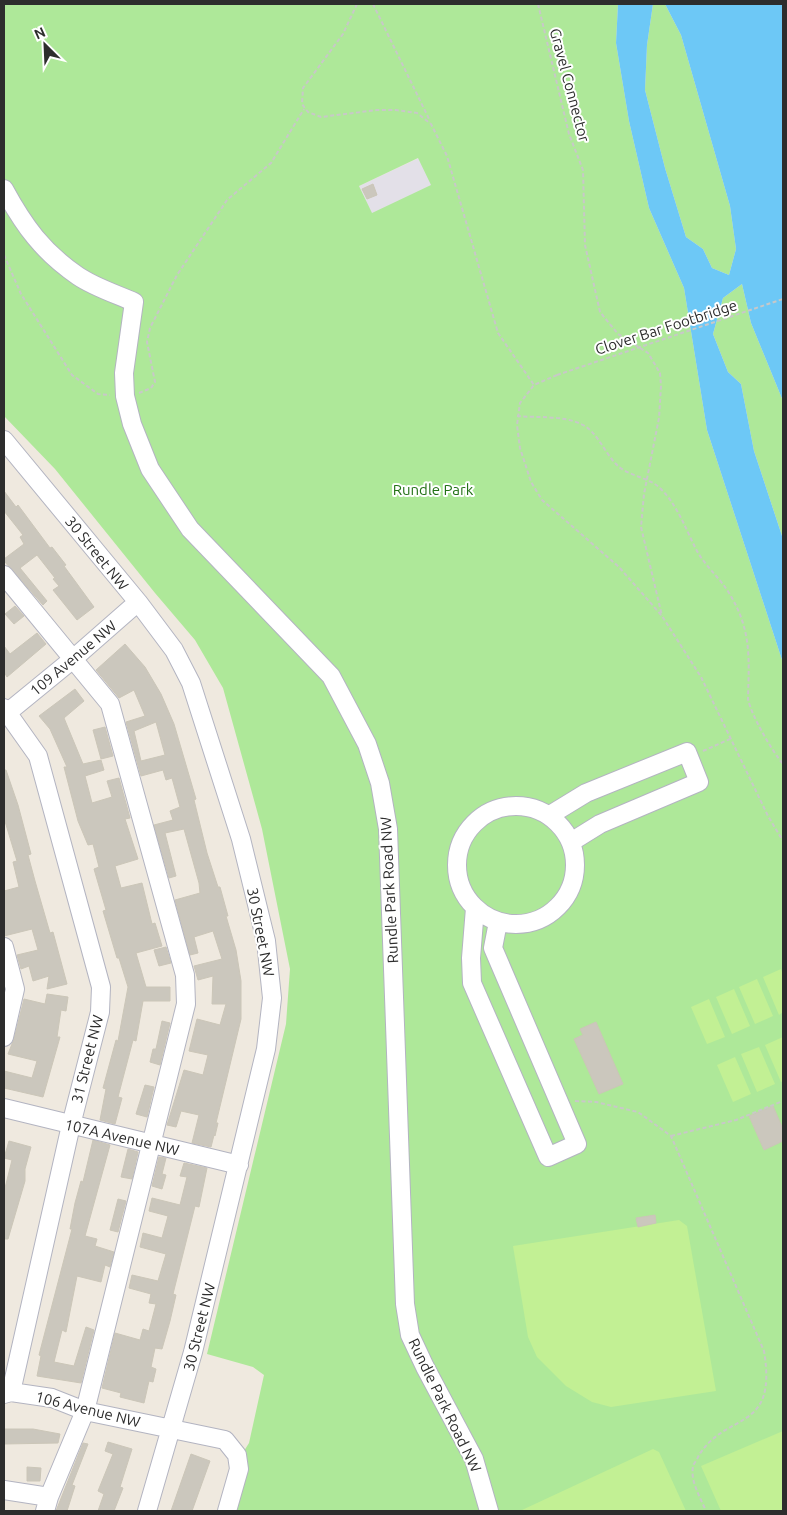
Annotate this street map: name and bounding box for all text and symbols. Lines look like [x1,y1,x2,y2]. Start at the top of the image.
north arrow [20,20,70,70]
text: N [32,24,48,43]
street label: Gravel Connector [547,26,593,144]
street label: Clover Bar Footbridge [593,296,739,358]
park label: Rundle Park [393,481,474,498]
street label: 30 Street NW [62,513,132,594]
street label: 109 Avenue NW [26,617,120,699]
street label: Rundle Park Road NW [377,816,401,964]
street label: 30 Street NW [244,886,278,978]
street label: 31 Street NW [68,1013,106,1105]
street label: 107A Avenue NW [63,1116,181,1158]
street label: 30 Street NW [180,1281,218,1373]
street label: Rundle Park Road NW [405,1335,485,1475]
street label: 106 Avenue NW [34,1388,142,1430]

